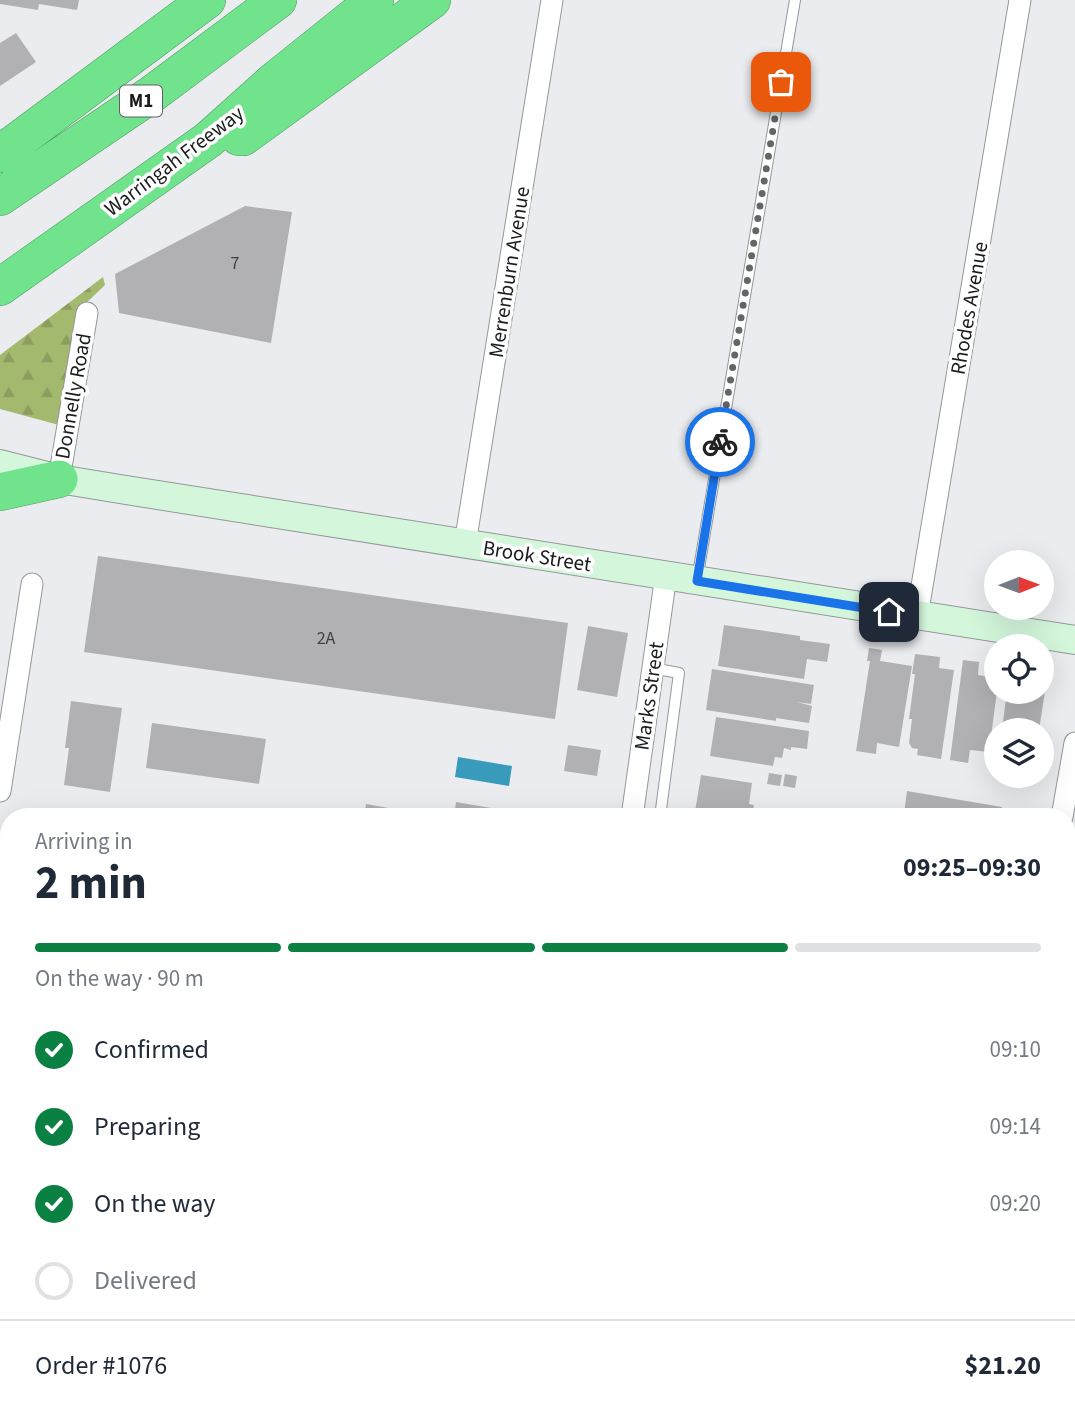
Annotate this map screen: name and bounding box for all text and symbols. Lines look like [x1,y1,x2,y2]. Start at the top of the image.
pin [751,52,811,112]
icon: bag [762,63,800,101]
road number: M1 [120,86,162,116]
street label: Warringah Freeway [98,98,250,223]
street label: Merrenburn Avenue [481,184,537,360]
street label: Rhodes Avenue [943,239,995,377]
house number: 7 [231,251,240,276]
street label: Donnelly Road [47,331,99,461]
courier [685,407,755,477]
icon: bike [701,423,739,461]
street label: Brook Street [481,533,593,579]
north arrow [984,550,1054,620]
map controls [984,550,1054,788]
pin [859,582,919,642]
icon: home [870,593,908,631]
house number: 2A [317,626,336,651]
button: locate [984,634,1054,704]
street label: Marks Street [627,640,671,752]
button: layers [984,718,1054,788]
text: Arriving in [35,825,133,858]
text: 09:25–09:30 [903,849,1041,886]
text: 2 min [35,851,147,916]
text: On the way · 90 m [35,962,204,995]
icon: check [35,1031,73,1069]
text: Confirmed [94,1031,209,1068]
text: 09:10 [990,1033,1041,1066]
icon: check [35,1108,73,1146]
text: Preparing [94,1108,200,1145]
text: 09:14 [990,1110,1041,1143]
icon: check [35,1185,73,1223]
text: On the way [94,1185,215,1222]
text: 09:20 [990,1187,1041,1220]
text: Delivered [94,1262,197,1299]
text: Order #1076 [35,1347,167,1384]
text: $21.20 [965,1347,1041,1384]

